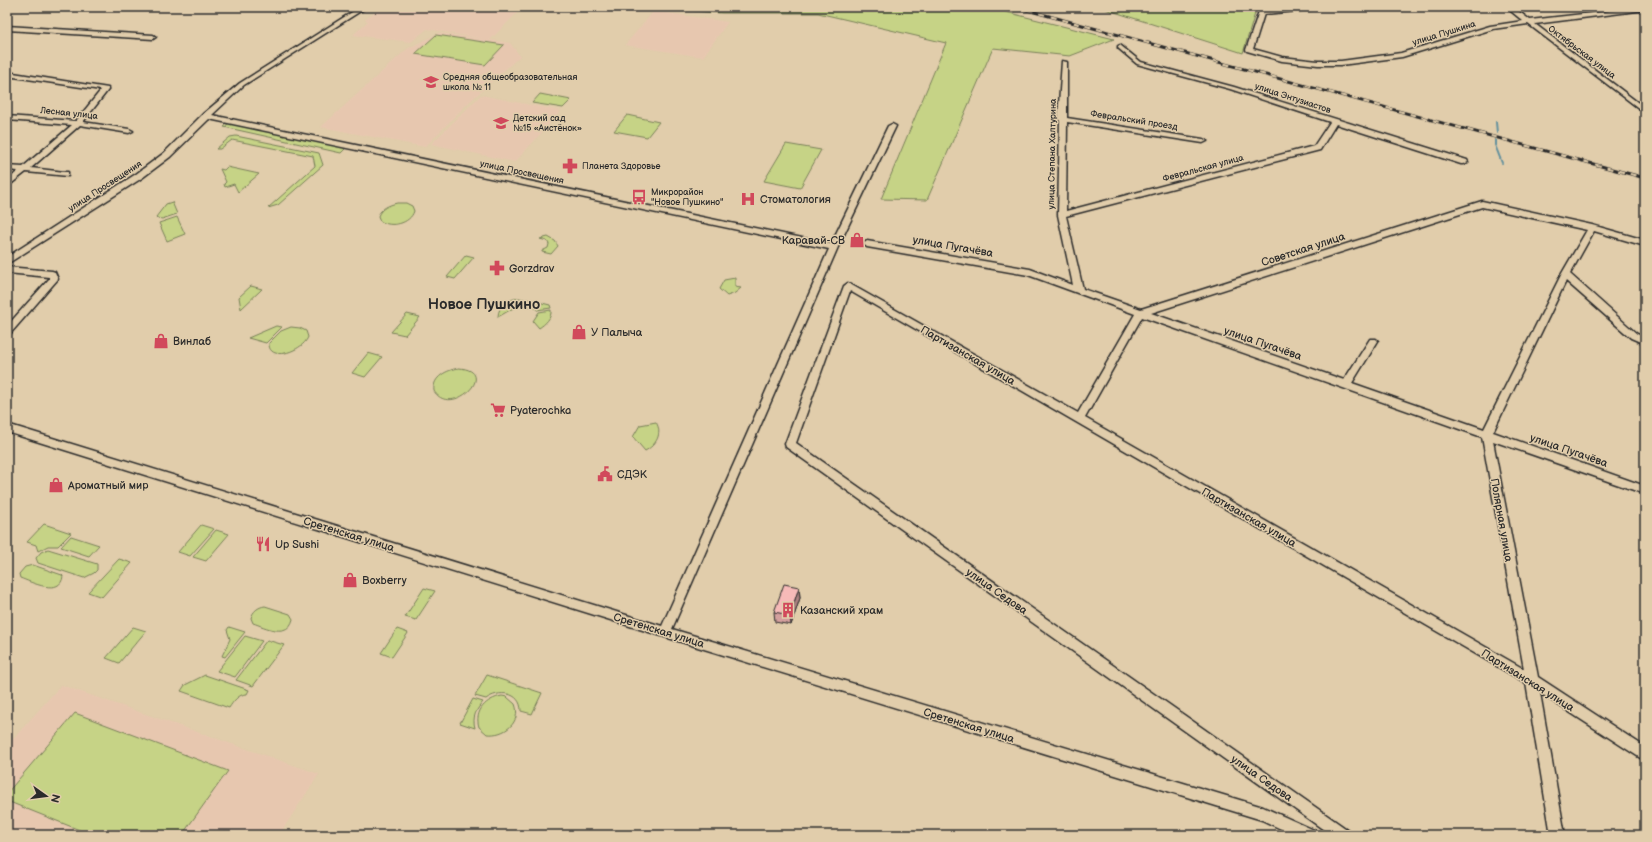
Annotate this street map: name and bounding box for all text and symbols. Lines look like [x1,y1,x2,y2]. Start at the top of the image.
street label: улица Пушкина [1411,18,1478,48]
street label: Октябрьская улица [1546,23,1618,82]
place label: Средняя общеобразовательная школа № 11 [443,72,577,93]
school or university icon: Средняя общеобразовательная школа № 11 [422,73,440,91]
street label: улица Энтузиастов [1253,81,1333,116]
street label: улица Степана Халтурина [1046,98,1059,209]
street label: Лесная улица [39,105,99,122]
street label: Февральский проезд [1089,108,1179,133]
place label: Детский сад №15 «Аистёнок» [513,113,582,134]
school or university icon: Детский сад №15 «Аистёнок» [492,114,510,132]
street label: Февральская улица [1161,152,1245,185]
pharmacy icon: Планета Здоровье [561,157,579,175]
street label: улица Просвещения [479,158,565,187]
street label: улица Просвещения [66,159,144,214]
place label: Планета Здоровье [582,161,660,172]
place label: Микрорайон "Новое Пушкино" [651,187,723,208]
bus stop icon: Микрорайон "Новое Пушкино" [630,188,648,206]
hospital icon: Стоматология [739,190,757,208]
place label: Стоматология [760,193,831,206]
street label: Советская улица [1260,230,1347,269]
shop icon: Каравай-СВ [848,231,866,249]
street label: улица Пугачёва [912,233,995,260]
place label: Каравай-СВ [782,234,845,247]
pharmacy icon: Gorzdrav [488,259,506,277]
place label: Gorzdrav [509,262,555,275]
district label: Новое Пушкино [428,295,540,314]
shop icon: У Палыча [570,323,588,341]
street label: Партизанская улица [918,323,1018,388]
street label: улица Пугачёва [1222,324,1304,363]
place label: У Палыча [591,326,643,339]
shop icon: Винлаб [152,332,170,350]
place label: Винлаб [173,335,211,348]
supermarket icon: Pyaterochka [489,401,507,419]
place label: Pyaterochka [510,404,571,417]
street label: улица Пугачёва [1528,431,1610,470]
public building icon: СДЭК [596,465,614,483]
place label: СДЭК [617,468,648,481]
shop icon: Ароматный мир [47,476,65,494]
street label: Полярная улица [1488,477,1515,563]
place label: Ароматный мир [67,479,149,492]
street label: Партизанская улица [1199,485,1299,550]
street label: Сретенская улица [302,514,396,555]
restaurant icon: Up Sushi [254,535,272,553]
place label: Up Sushi [275,538,319,551]
street label: улица Седова [964,566,1030,618]
shop icon: Boxberry [341,571,359,589]
place label: Boxberry [362,574,407,587]
building icon: Казанский храм [779,601,797,619]
place label: Казанский храм [800,604,883,617]
street label: Сретенская улица [612,610,706,651]
street label: Партизанская улица [1479,647,1577,715]
street label: Сретенская улица [922,705,1016,746]
street label: улица Седова [1229,753,1295,805]
north arrow [26,776,66,816]
text: N [48,793,63,804]

